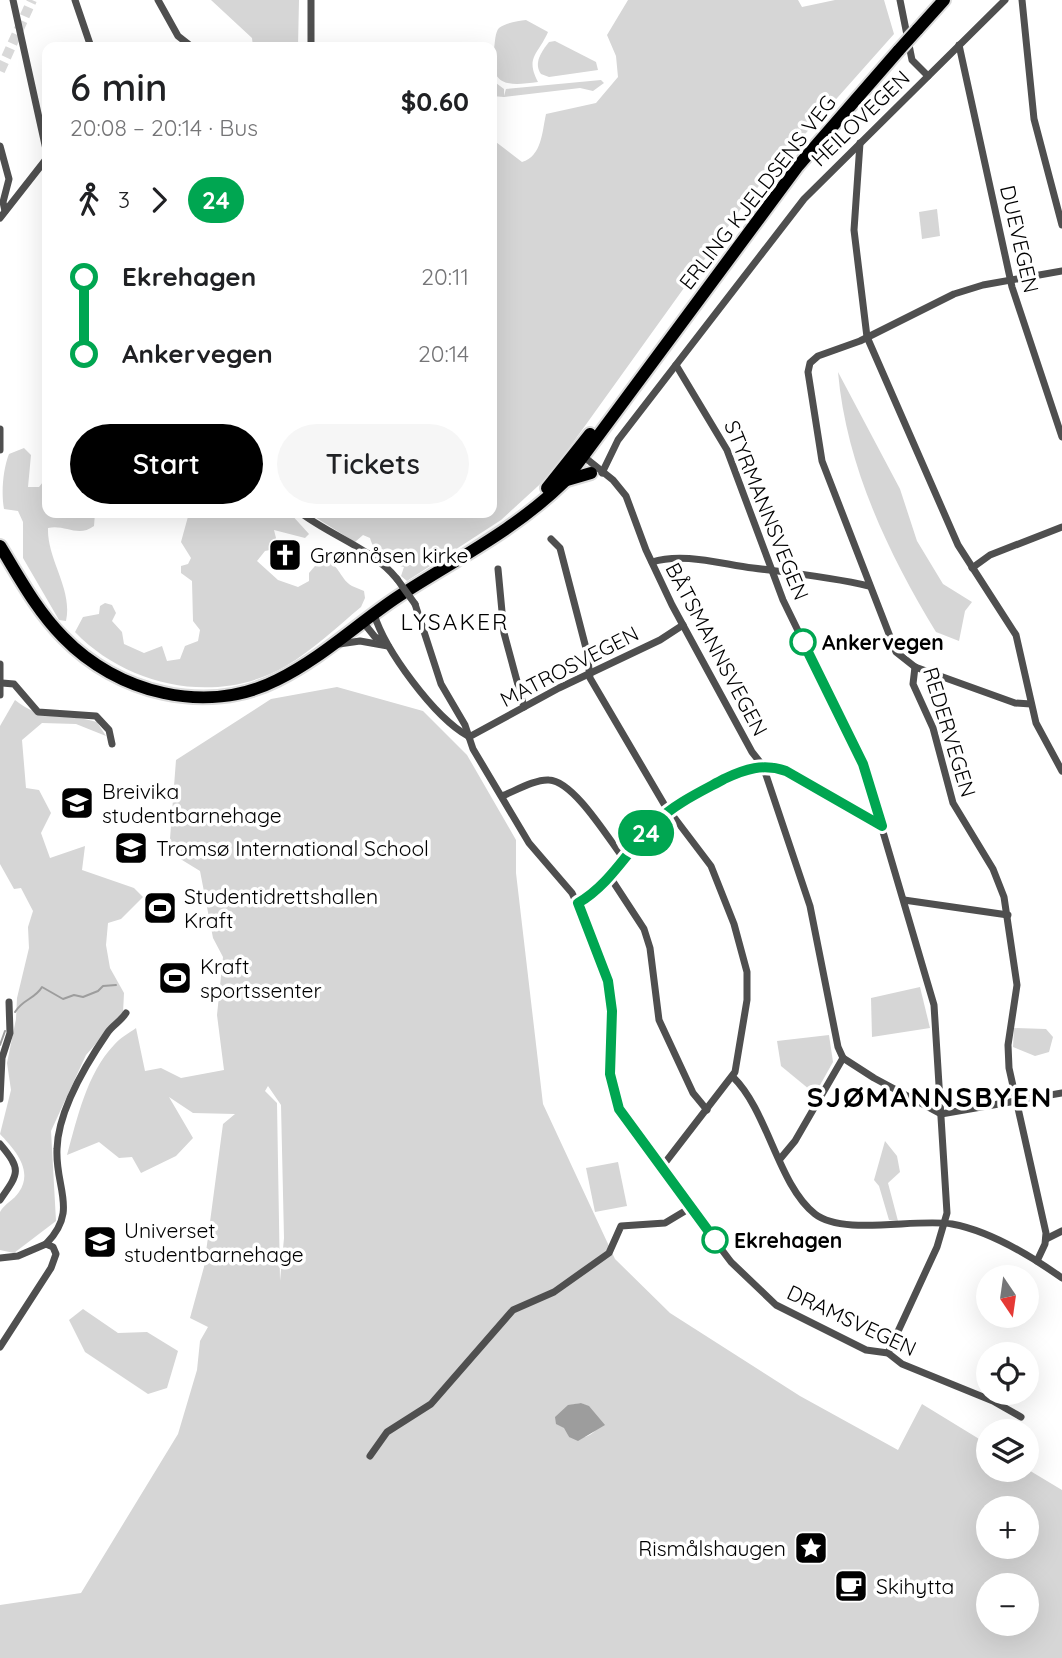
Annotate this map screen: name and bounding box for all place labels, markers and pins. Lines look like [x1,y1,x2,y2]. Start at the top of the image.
church icon: Grønnåsen kirke [266,536,304,574]
place label: Grønnåsen kirke [310,542,468,568]
marker: Ankervegen [790,629,816,655]
place label: Ankervegen [822,629,944,655]
place label: Breivika studentbarnehage [102,778,282,828]
school or university icon: Breivika studentbarnehage [58,784,96,822]
school or university icon: Tromsø International School [112,829,150,867]
place label: Tromsø International School [156,835,429,861]
place label: Studentidrettshallen Kraft [184,883,378,933]
sports icon: Studentidrettshallen Kraft [141,889,179,927]
place label: Kraft sportssenter [200,953,322,1003]
sports icon: Kraft sportssenter [156,959,194,997]
place label: Universet studentbarnehage [124,1217,304,1267]
school or university icon: Universet studentbarnehage [81,1223,119,1261]
marker: Ekrehagen [702,1227,728,1253]
place label: Ekrehagen [734,1227,842,1253]
place icon: Rismålshaugen [792,1529,830,1567]
place label: Rismålshaugen [638,1535,786,1561]
cafe icon: Skihytta [832,1567,870,1605]
place label: Skihytta [876,1573,954,1599]

